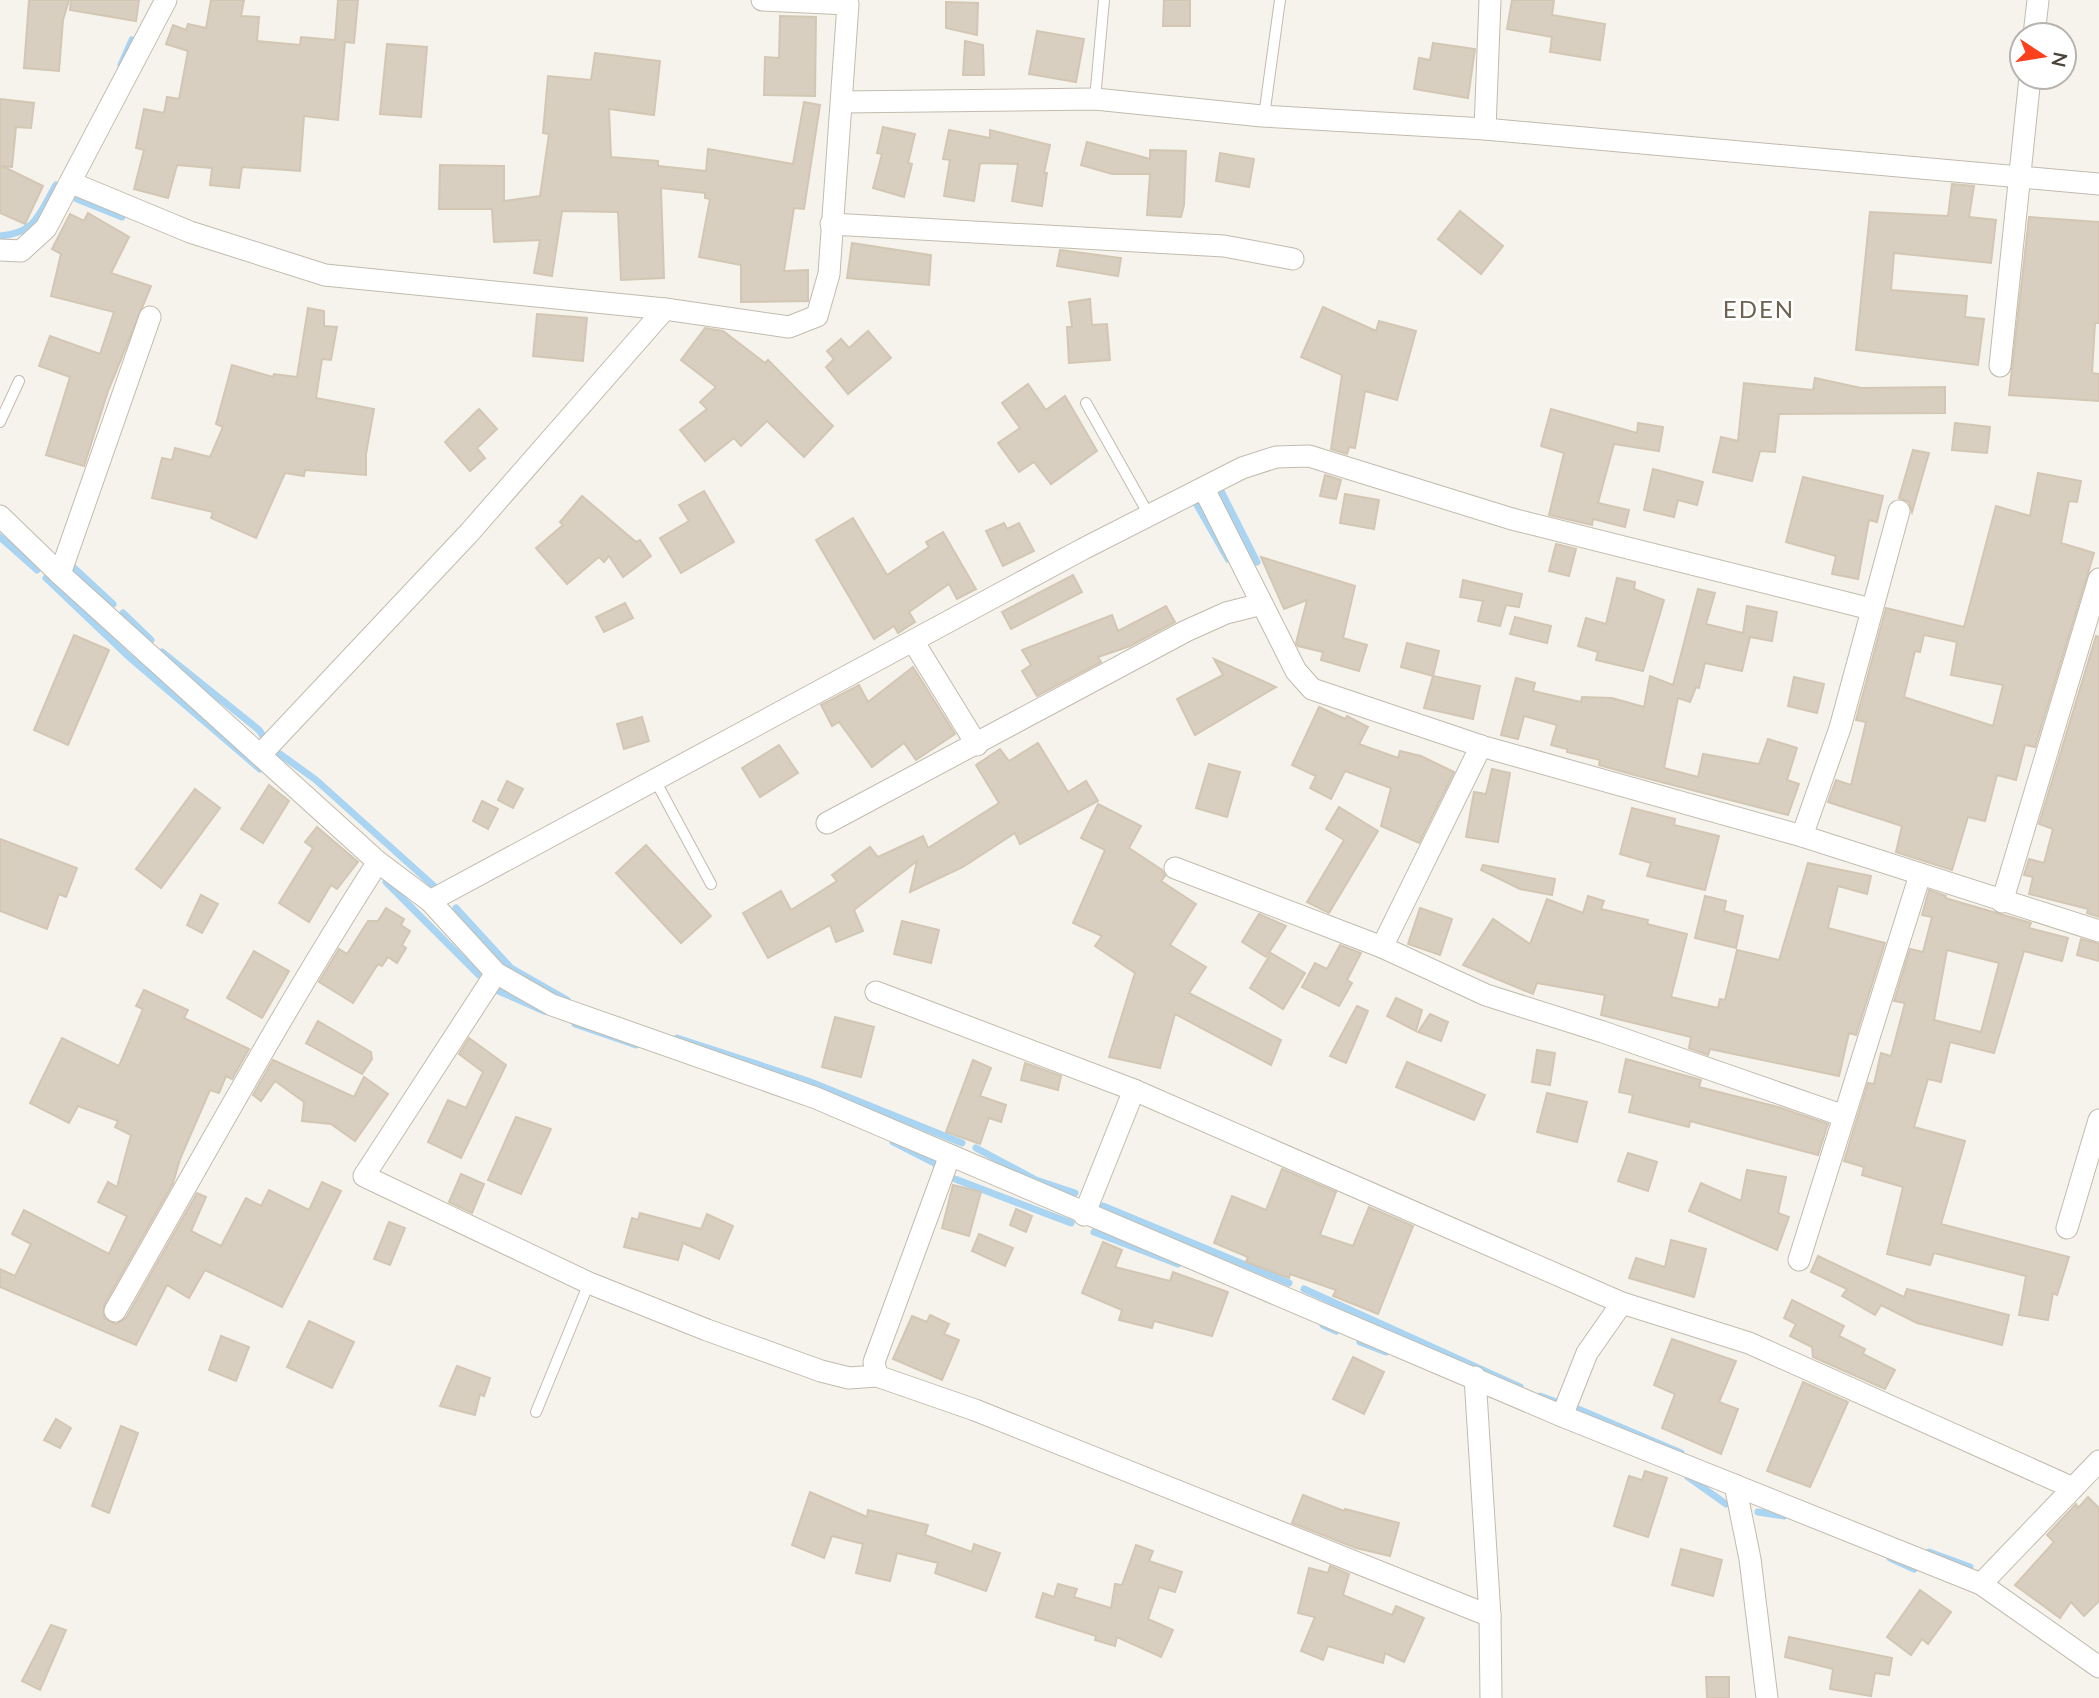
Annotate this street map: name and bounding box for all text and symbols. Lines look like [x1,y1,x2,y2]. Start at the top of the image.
north arrow [2008,21,2078,91]
text: N [2047,50,2073,69]
district label: EDEN [1723,294,1795,323]

